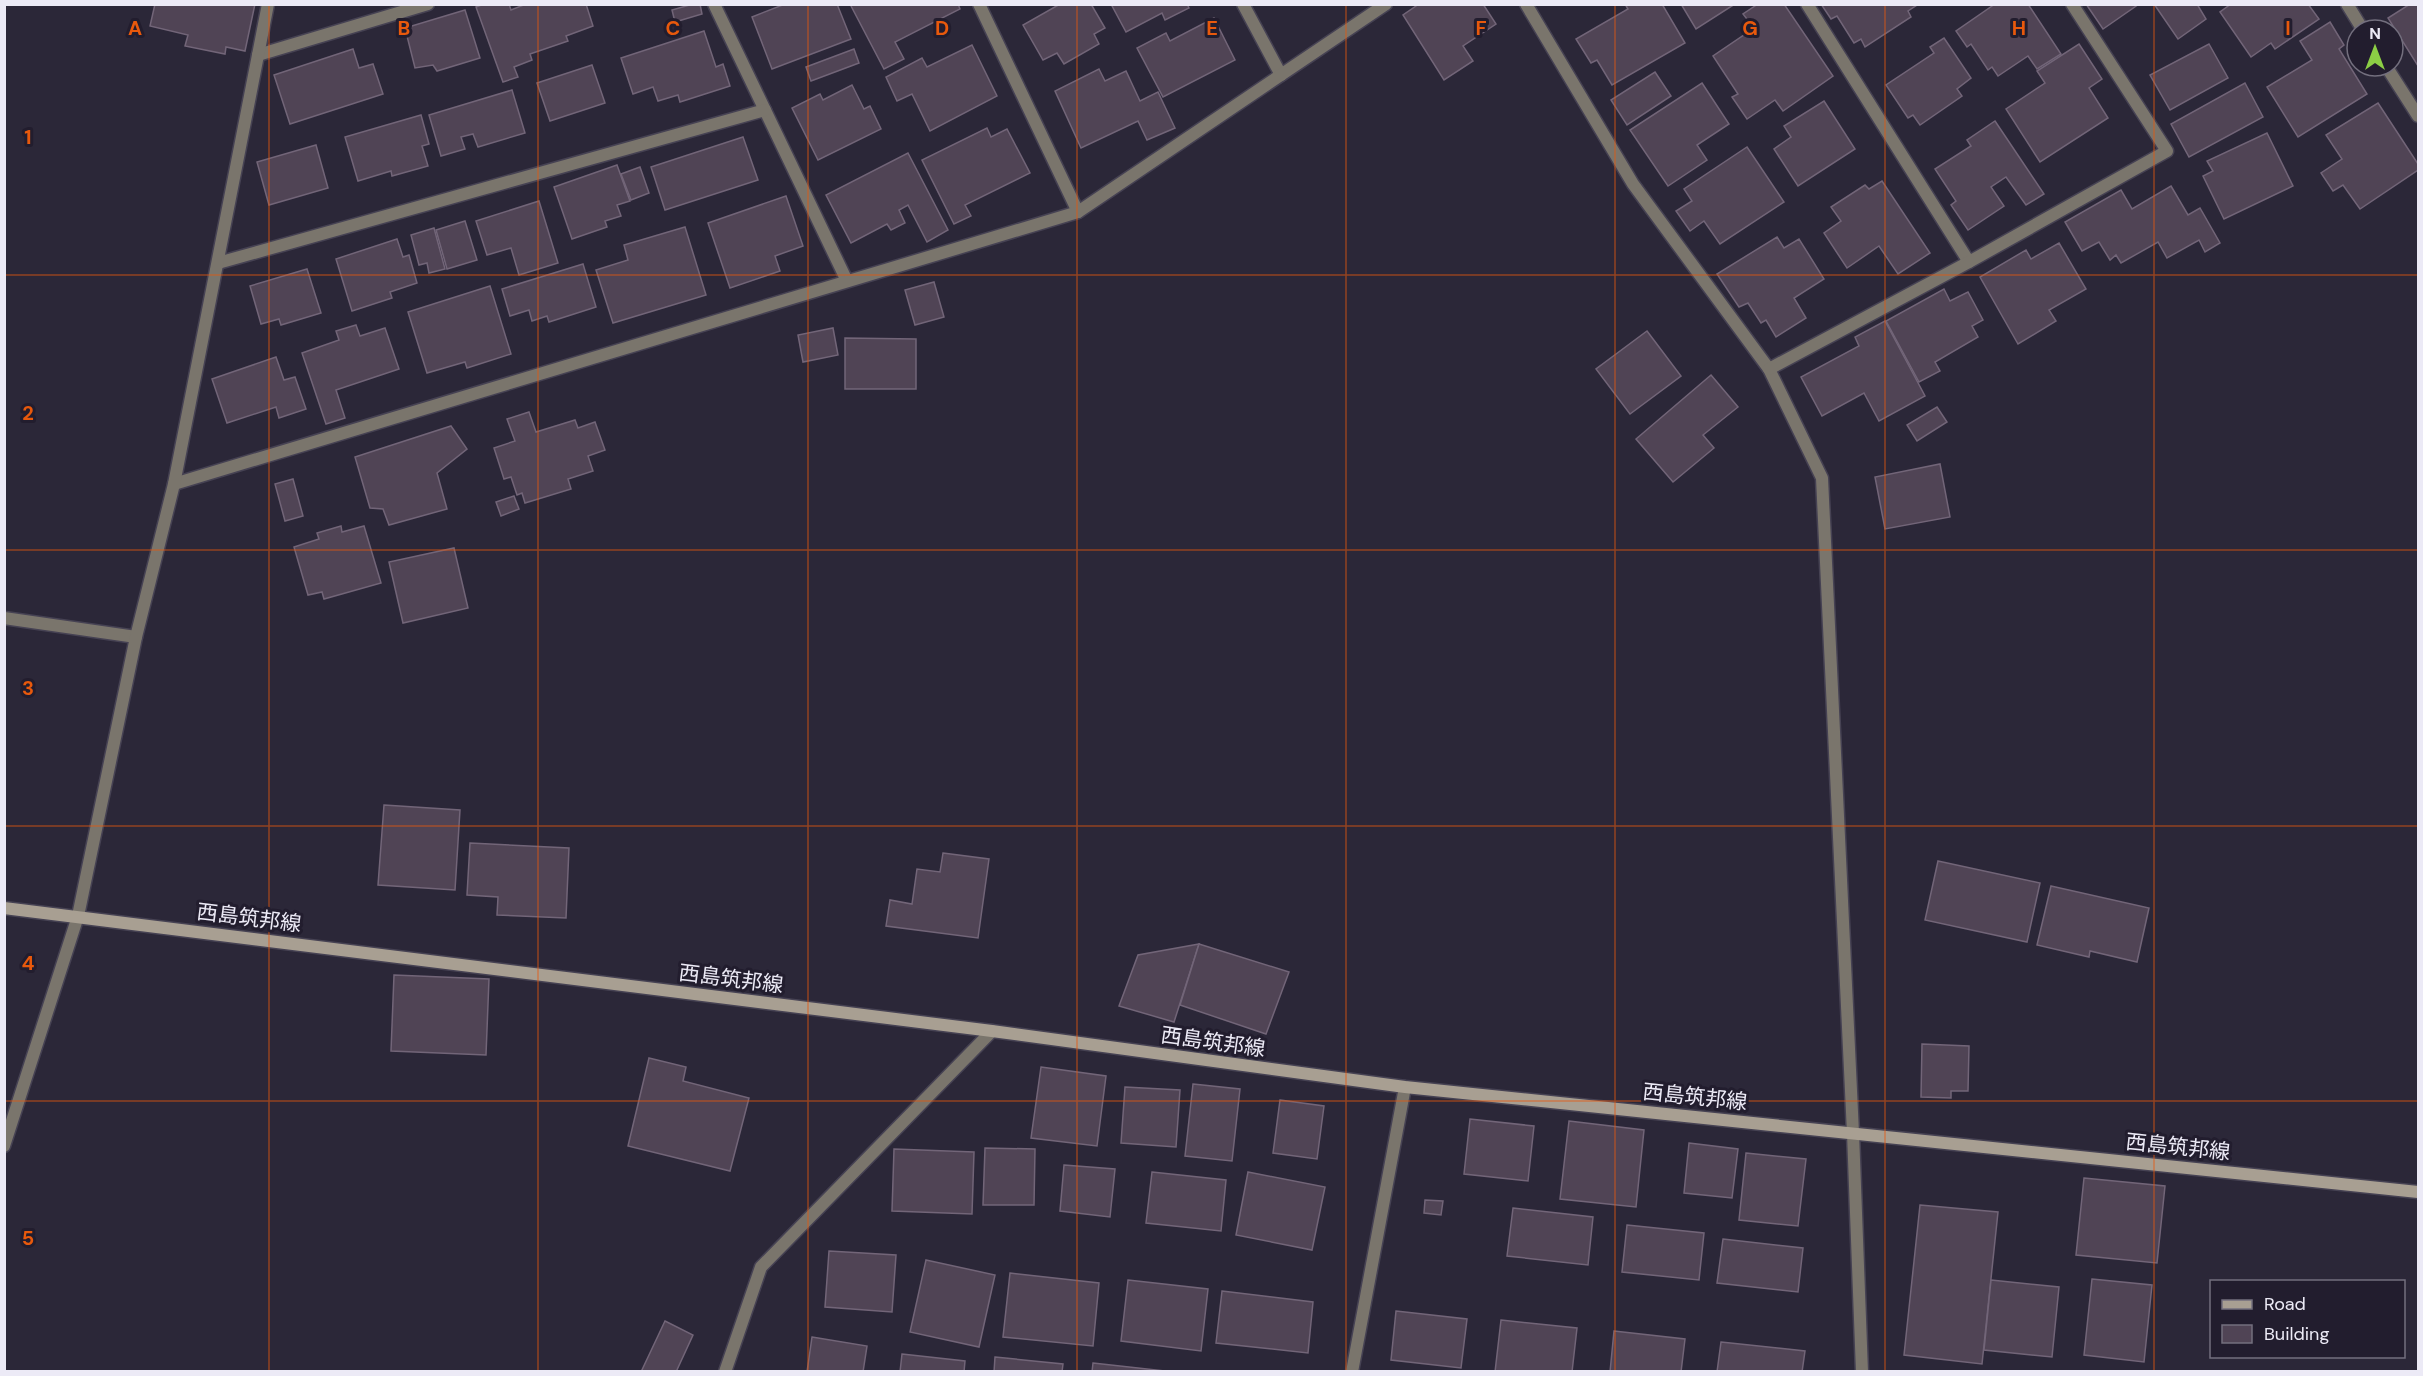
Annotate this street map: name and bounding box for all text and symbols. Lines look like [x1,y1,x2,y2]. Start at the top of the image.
text: A [128,15,142,41]
text: B [398,15,410,41]
text: C [666,15,680,41]
text: D [935,15,949,41]
text: E [1206,15,1218,41]
text: F [1475,15,1487,41]
text: G [1742,15,1758,41]
text: H [2012,15,2026,41]
text: I [2285,15,2291,41]
north arrow [2345,18,2405,78]
text: N [2369,23,2381,44]
text: 1 [24,124,32,150]
text: 2 [22,400,34,426]
text: 3 [22,675,34,701]
street label: 西島筑邦線 [195,898,303,938]
text: 4 [22,950,35,976]
street label: 西島筑邦線 [677,959,785,999]
street label: 西島筑邦線 [1159,1021,1267,1063]
street label: 西島筑邦線 [1641,1078,1749,1116]
street label: 西島筑邦線 [2124,1128,2232,1166]
text: 5 [22,1225,34,1251]
legend [2210,1280,2405,1358]
text: Road [2264,1292,2306,1316]
text: Building [2264,1322,2329,1346]

